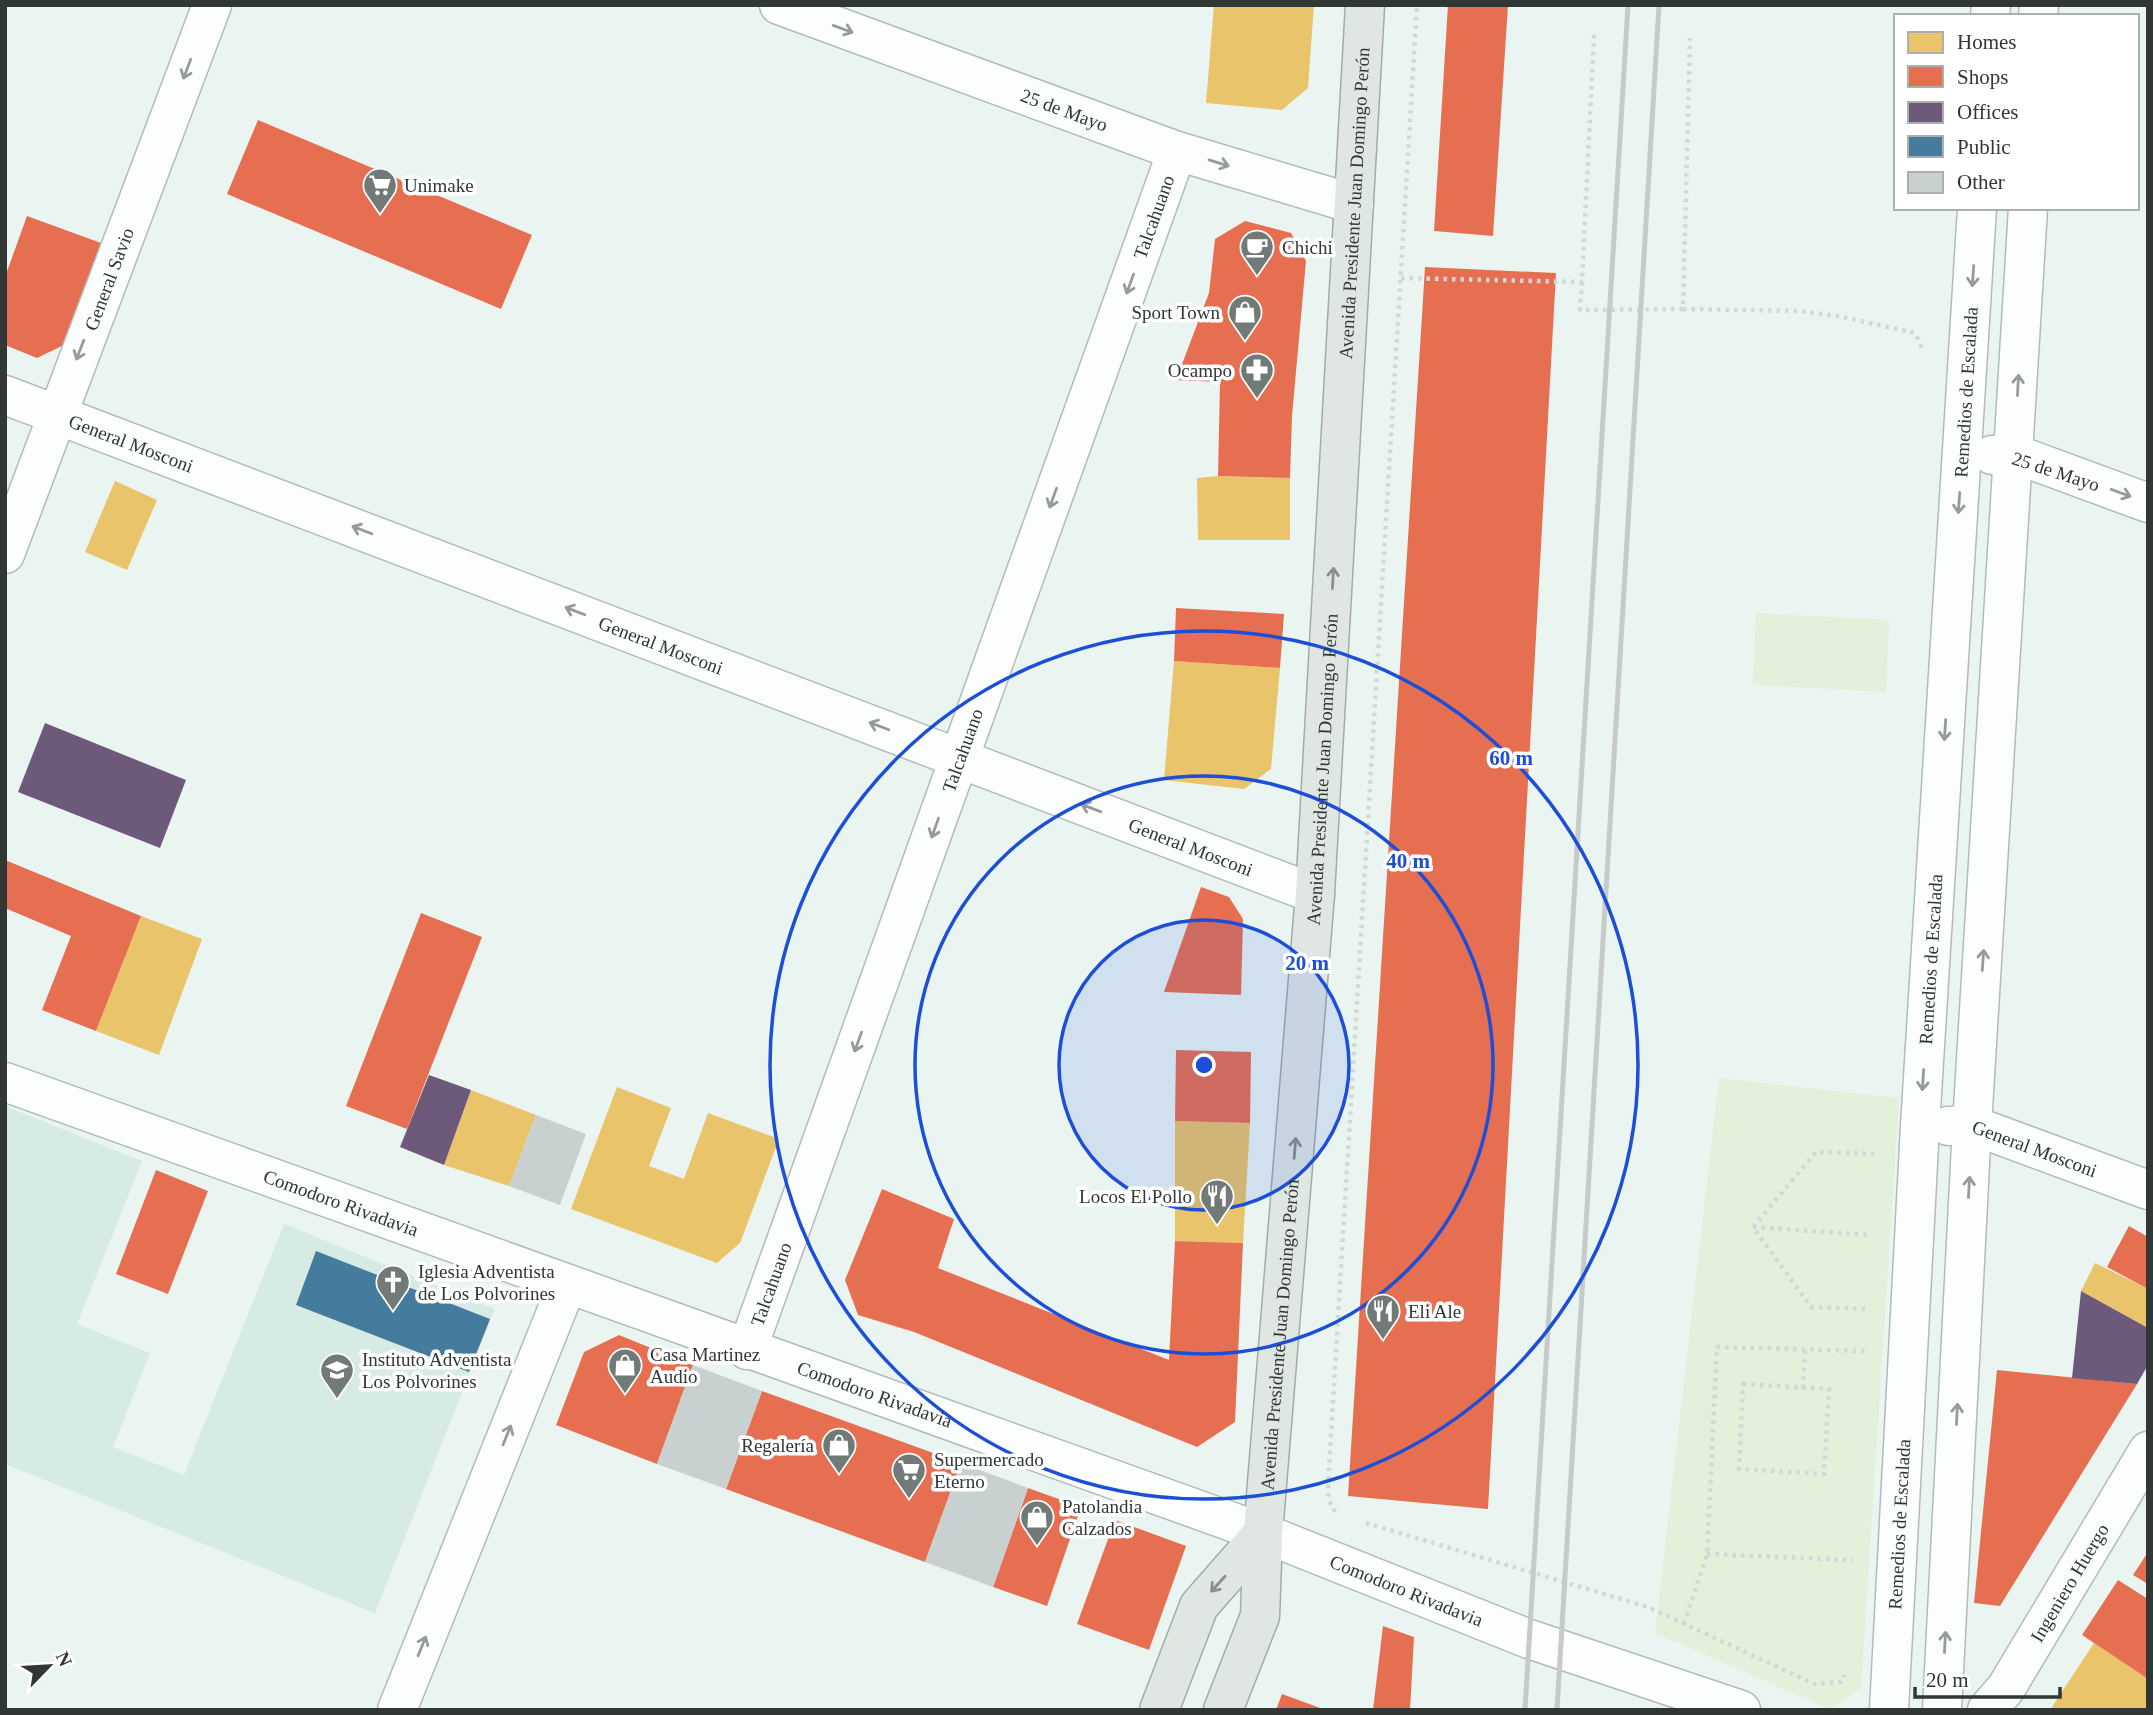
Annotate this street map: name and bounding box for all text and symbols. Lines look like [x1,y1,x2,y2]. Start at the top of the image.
legend [1894,14,2139,210]
one-way arrow [832,23,854,36]
text: Homes [1957,30,2017,54]
street label: Avenida Presidente Juan Domingo Perón [1335,46,1374,360]
one-way arrow [180,58,193,79]
text: Shops [1957,65,2008,89]
street label: 25 de Mayo [1018,85,1110,136]
text: Offices [1957,100,2018,124]
text: Public [1957,135,2011,159]
one-way arrow [1208,158,1230,171]
supermarket icon: Unimake [361,166,399,215]
text: Other [1957,170,2005,194]
street label: Talcahuano [1129,172,1179,261]
place label: Unimake [404,175,474,196]
street label: General Savio [80,225,138,333]
cafe icon: Chichi [1238,228,1276,277]
place label: Chichi [1282,237,1333,258]
one-way arrow [1966,265,1979,287]
one-way arrow [1122,273,1135,295]
shop icon: Sport Town [1226,293,1264,342]
place label: Sport Town [1131,302,1220,323]
street label: Remedios de Escalada [1950,306,1982,478]
one-way arrow [73,339,86,361]
pharmacy icon: Ocampo [1238,351,1276,400]
place label: Ocampo [1168,360,1232,381]
one-way arrow [2012,375,2025,397]
street label: General Mosconi [66,410,196,477]
street label: 25 de Mayo [2009,447,2102,495]
one-way arrow [1046,487,1058,509]
one-way arrow [2109,488,2131,500]
one-way arrow [1952,492,1965,515]
one-way arrow [352,522,374,535]
one-way arrow [1327,567,1340,590]
one-way arrow [564,603,586,616]
street label: General Mosconi [596,612,726,679]
street label: Avenida Presidente Juan Domingo Perón [1302,612,1342,926]
street label: Talcahuano [938,706,987,795]
one-way arrow [869,719,891,732]
one-way arrow [1938,719,1951,742]
text: 60 m [1489,746,1533,770]
one-way arrow [1081,800,1103,813]
street label: General Mosconi [1126,814,1256,880]
one-way arrow [927,816,940,838]
text: 40 m [1386,849,1430,873]
street label: Remedios de Escalada [1915,873,1947,1045]
one-way arrow [1977,949,1990,972]
text: 20 m [1285,951,1329,975]
one-way arrow [850,1030,863,1052]
centre of rings [1192,1053,1216,1077]
one-way arrow [1916,1068,1929,1091]
street label: General Mosconi [1969,1116,2100,1181]
one-way arrow [1289,1137,1302,1159]
street label: Comodoro Rivadavia [261,1166,422,1241]
one-way arrow [1963,1176,1976,1199]
restaurant icon: Locos El Pollo [1198,1177,1236,1226]
street label: Avenida Presidente Juan Domingo Perón [1257,1178,1303,1491]
place label: Locos El Pollo [1079,1186,1192,1207]
street label: Talcahuano [746,1240,796,1329]
place label: Iglesia Adventista de Los Polvorines [418,1261,555,1304]
church icon: Iglesia Adventista de Los Polvorines [374,1263,412,1312]
restaurant icon: Eli Ale [1364,1292,1402,1341]
place label: Eli Ale [1408,1301,1461,1322]
place label: Casa Martinez Audio [650,1344,760,1387]
shop icon: Casa Martinez Audio [606,1346,644,1395]
place label: Instituto Adventista Los Polvorines [362,1349,512,1392]
school or university icon: Instituto Adventista Los Polvorines [318,1351,356,1400]
street label: Comodoro Rivadavia [794,1357,955,1432]
one-way arrow [1951,1404,1964,1426]
one-way arrow [501,1425,514,1447]
shop icon: Regalería [820,1426,858,1475]
place label: Regalería [741,1435,815,1456]
street label: Remedios de Escalada [1884,1438,1914,1610]
place label: Supermercado Eterno [934,1449,1044,1492]
supermarket icon: Supermercado Eterno [890,1451,928,1500]
place label: Patolandia Calzados [1062,1496,1143,1539]
shop icon: Patolandia Calzados [1018,1498,1056,1547]
street label: Ingeniero Huergo [2026,1520,2113,1646]
street label: Comodoro Rivadavia [1327,1551,1487,1631]
one-way arrow [1210,1575,1226,1593]
one-way arrow [1938,1630,1951,1653]
north arrow [14,1631,84,1701]
one-way arrow [416,1636,429,1658]
text: N [52,1648,76,1670]
scale bar [1915,1656,2060,1700]
text: 20 m [1926,1668,1969,1692]

